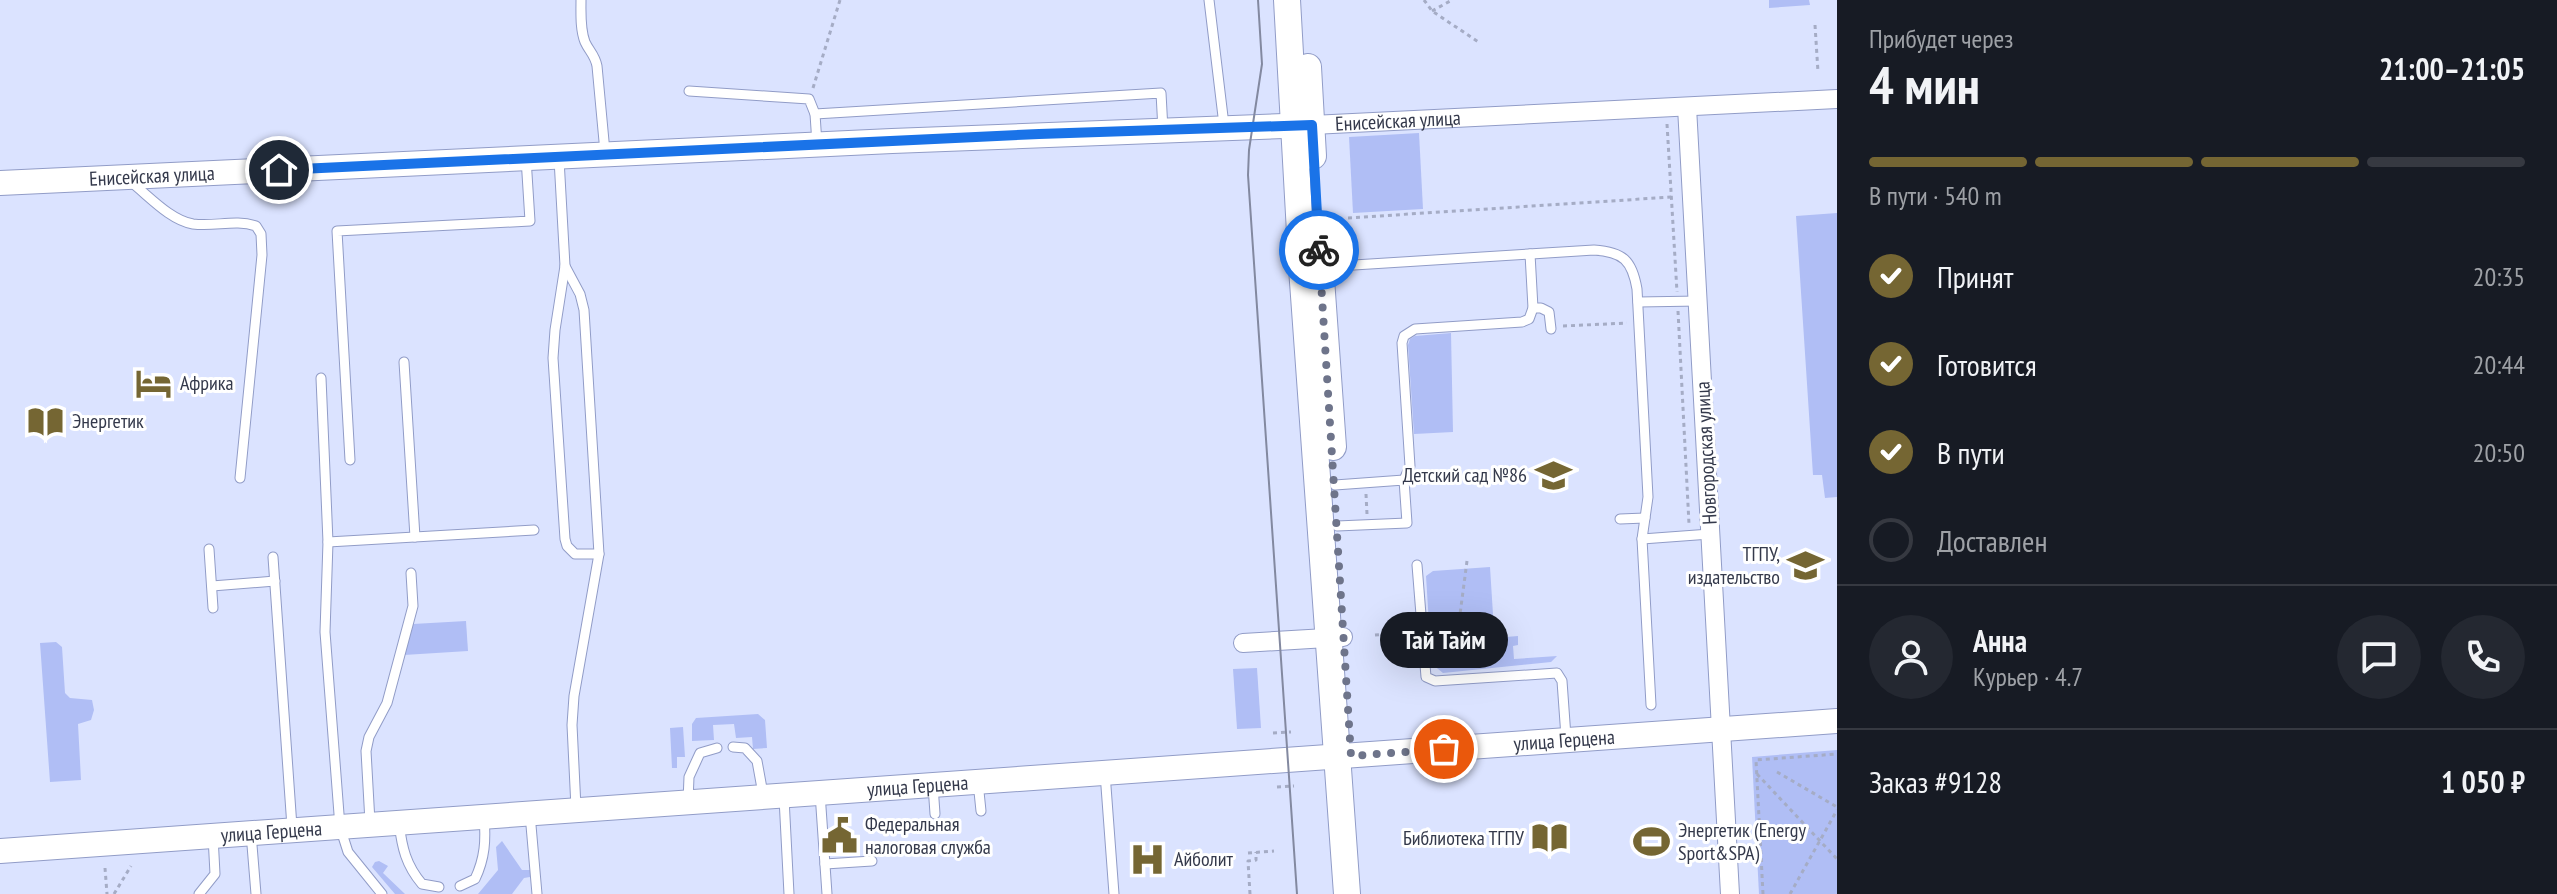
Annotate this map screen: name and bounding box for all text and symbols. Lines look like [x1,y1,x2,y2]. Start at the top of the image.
text: Прибудет через [1869,22,2013,55]
text: 21:00–21:05 [2379,49,2525,88]
text: 4 мин [1869,51,1980,118]
street label: Енисейская улица [1334,105,1461,137]
pin [245,136,313,204]
icon: home [257,148,301,192]
street label: Енисейская улица [88,160,215,192]
text: В пути · 540 m [1869,179,2002,212]
courier [1279,210,1359,290]
icon: bike [1297,228,1341,272]
icon: check [1869,254,1913,298]
text: Принят [1937,257,2013,296]
text: 20:35 [2473,260,2525,293]
icon: check [1869,342,1913,386]
text: Готовится [1937,345,2037,384]
text: 20:44 [2473,348,2525,381]
hotel icon: Африка [135,364,173,402]
place label: Африка [180,370,233,396]
street label: Новгородская улица [1689,381,1723,525]
library icon: Энергетик [27,402,65,440]
place label: Энергетик [72,408,144,434]
icon: check [1869,430,1913,474]
text: В пути [1937,433,2005,472]
text: 20:50 [2473,436,2525,469]
school or university icon: Детский сад №86 [1534,456,1572,494]
place label: Детский сад №86 [1403,462,1527,488]
text: Доставлен [1937,521,2047,560]
place label: ТГПУ, издательство [1688,541,1780,590]
school or university icon: ТГПУ, издательство [1787,546,1825,584]
callout: Тай Тайм [1380,613,1508,669]
button: person [1869,615,1953,699]
button: chat [2337,615,2421,699]
button: phone [2441,615,2525,699]
text: Анна [1973,621,2027,660]
text: Тай Тайм [1402,623,1486,656]
text: Курьер · 4.7 [1973,660,2083,693]
pin [1410,715,1478,783]
street label: улица Герцена [1513,724,1616,757]
icon: bag [1422,727,1466,771]
text: Заказ #9128 [1869,762,2002,801]
text: 1 050 ₽ [2441,762,2525,801]
street label: улица Герцена [866,770,969,803]
place label: Федеральная налоговая служба [865,811,991,860]
street label: улица Герцена [220,815,323,848]
public building icon: Федеральная налоговая служба [820,817,858,855]
place label: Энергетик (Energy Sport&SPA) [1678,817,1806,866]
library icon: Библиотека ТГПУ [1531,819,1569,857]
sports icon: Энергетик (Energy Sport&SPA) [1633,822,1671,860]
place label: Библиотека ТГПУ [1403,825,1524,851]
hospital icon: Айболит [1129,840,1167,878]
place label: Айболит [1174,846,1233,872]

